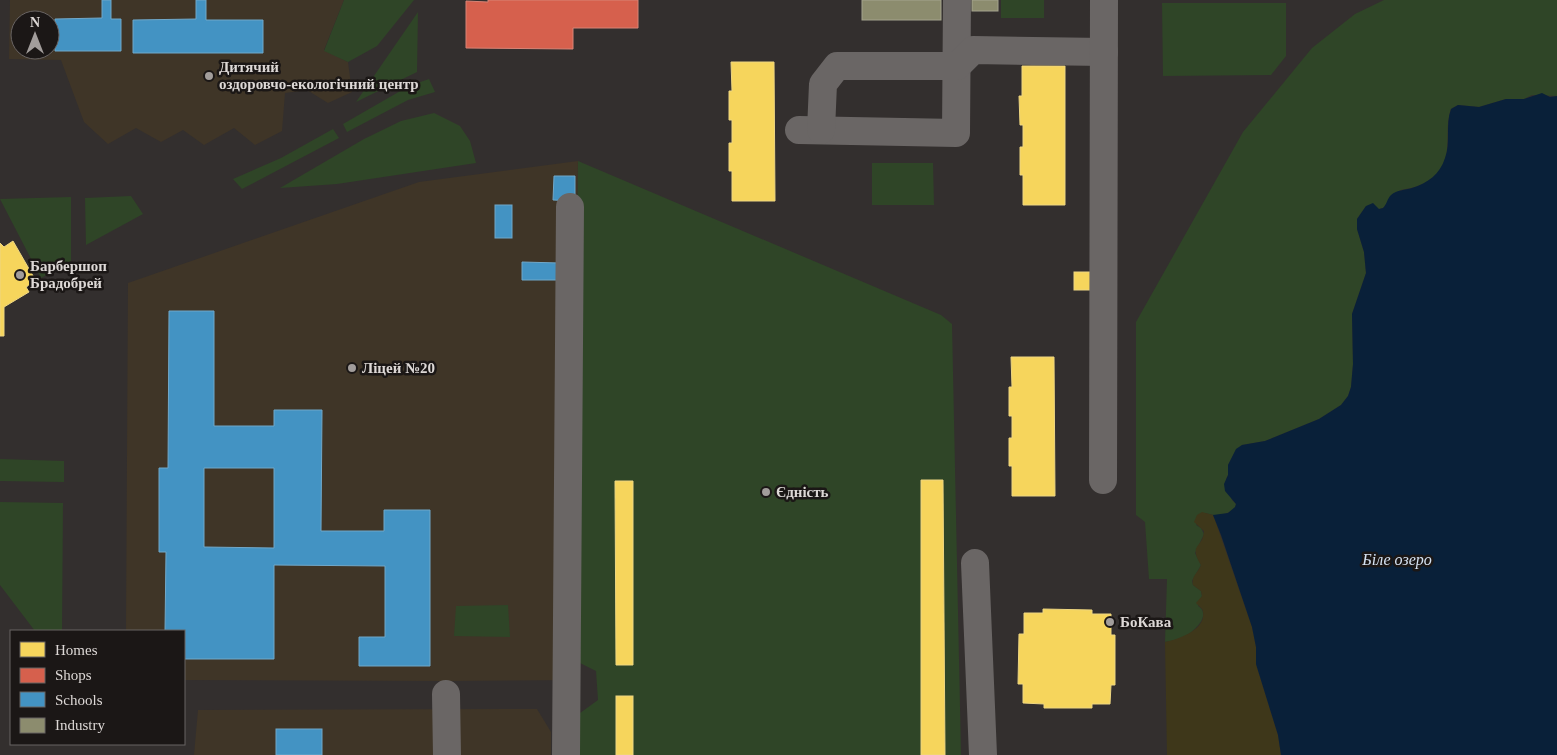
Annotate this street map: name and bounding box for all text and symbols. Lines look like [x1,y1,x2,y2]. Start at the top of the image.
north arrow [10,10,60,60]
text: N [30,15,40,30]
place label: Дитячий оздоровчо-екологічний центр [219,59,419,92]
marker: Дитячий оздоровчо-екологічний центр [203,70,215,82]
place label: Барбершоп Брадобрей [30,258,107,291]
marker: Барбершоп Брадобрей [14,269,26,281]
place label: Ліцей №20 [362,360,435,376]
marker: Ліцей №20 [346,362,358,374]
place label: Єдність [776,484,829,500]
marker: Єдність [760,486,772,498]
water label: Біле озеро [1361,551,1432,569]
place label: БоКава [1120,614,1172,630]
marker: БоКава [1104,616,1116,628]
legend [10,630,185,745]
text: Homes [55,642,98,658]
text: Shops [55,667,92,683]
text: Schools [55,692,103,708]
text: Industry [55,717,105,733]

